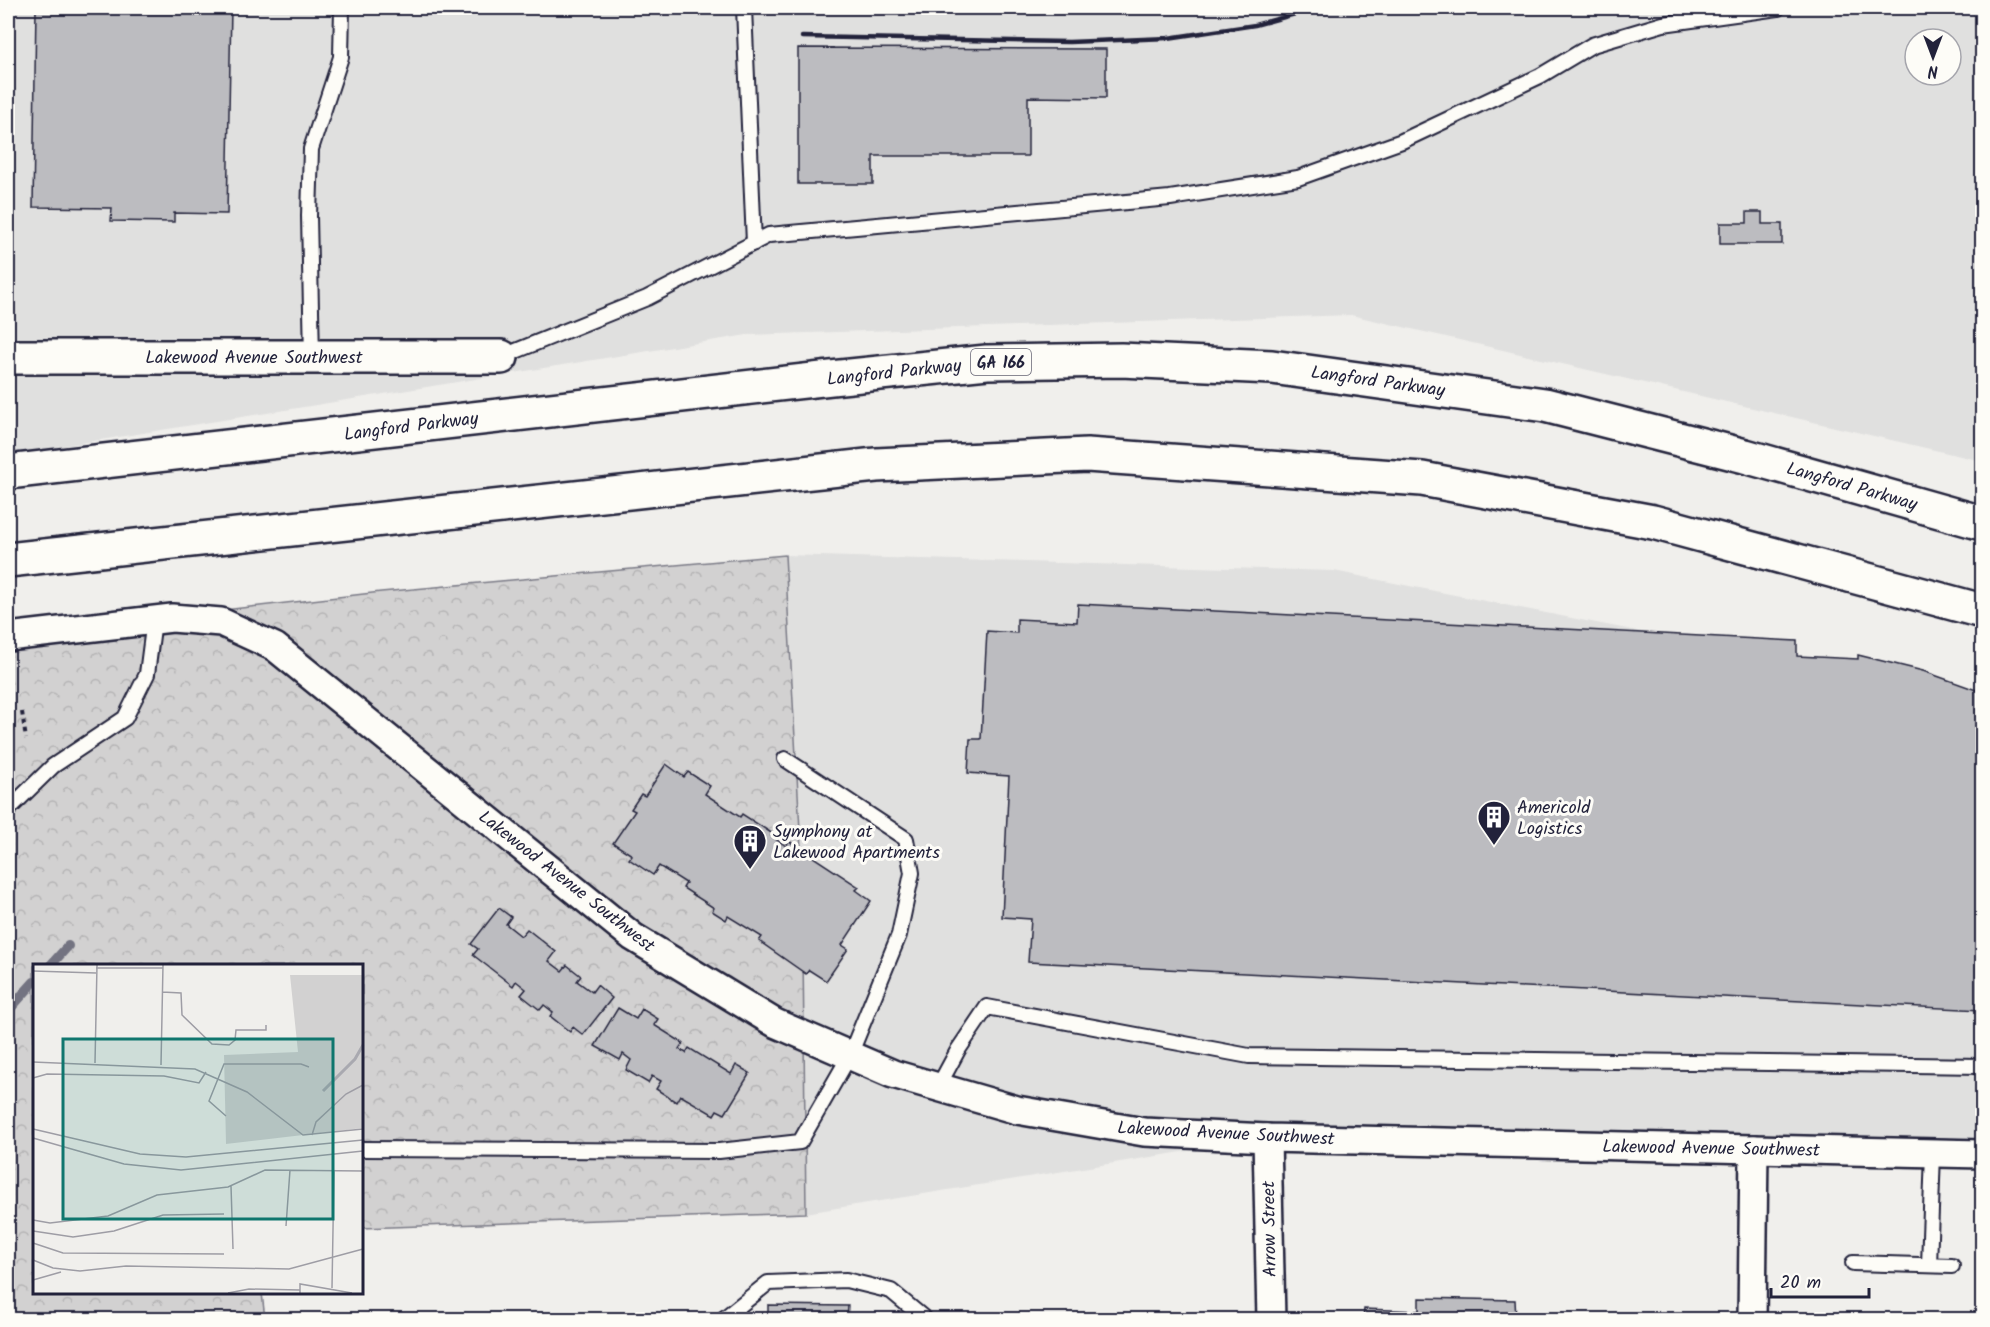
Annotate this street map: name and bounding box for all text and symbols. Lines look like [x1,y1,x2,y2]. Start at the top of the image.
north arrow [1903,27,1963,87]
text: N [1928,58,1938,83]
street label: Lakewood Avenue Southwest [145,344,364,373]
road number: GA 166 [971,349,1031,375]
street label: Langford Parkway [825,352,963,395]
street label: Langford Parkway [1309,359,1447,406]
street label: Langford Parkway [342,405,481,450]
street label: Langford Parkway [1783,455,1921,520]
place label: Americold Logistics [1517,794,1591,844]
building icon: Americold Logistics [1476,799,1512,846]
street label: Lakewood Avenue Southwest [471,804,662,961]
place label: Symphony at Lakewood Apartments [773,818,940,868]
building icon: Symphony at Lakewood Apartments [732,823,768,870]
inset map [33,964,363,1294]
street label: Lakewood Avenue Southwest [1117,1114,1336,1155]
street label: Lakewood Avenue Southwest [1602,1133,1821,1166]
street label: Arrow Street [1255,1180,1286,1277]
scale bar [1771,1261,1868,1299]
text: 20 m [1780,1269,1821,1298]

